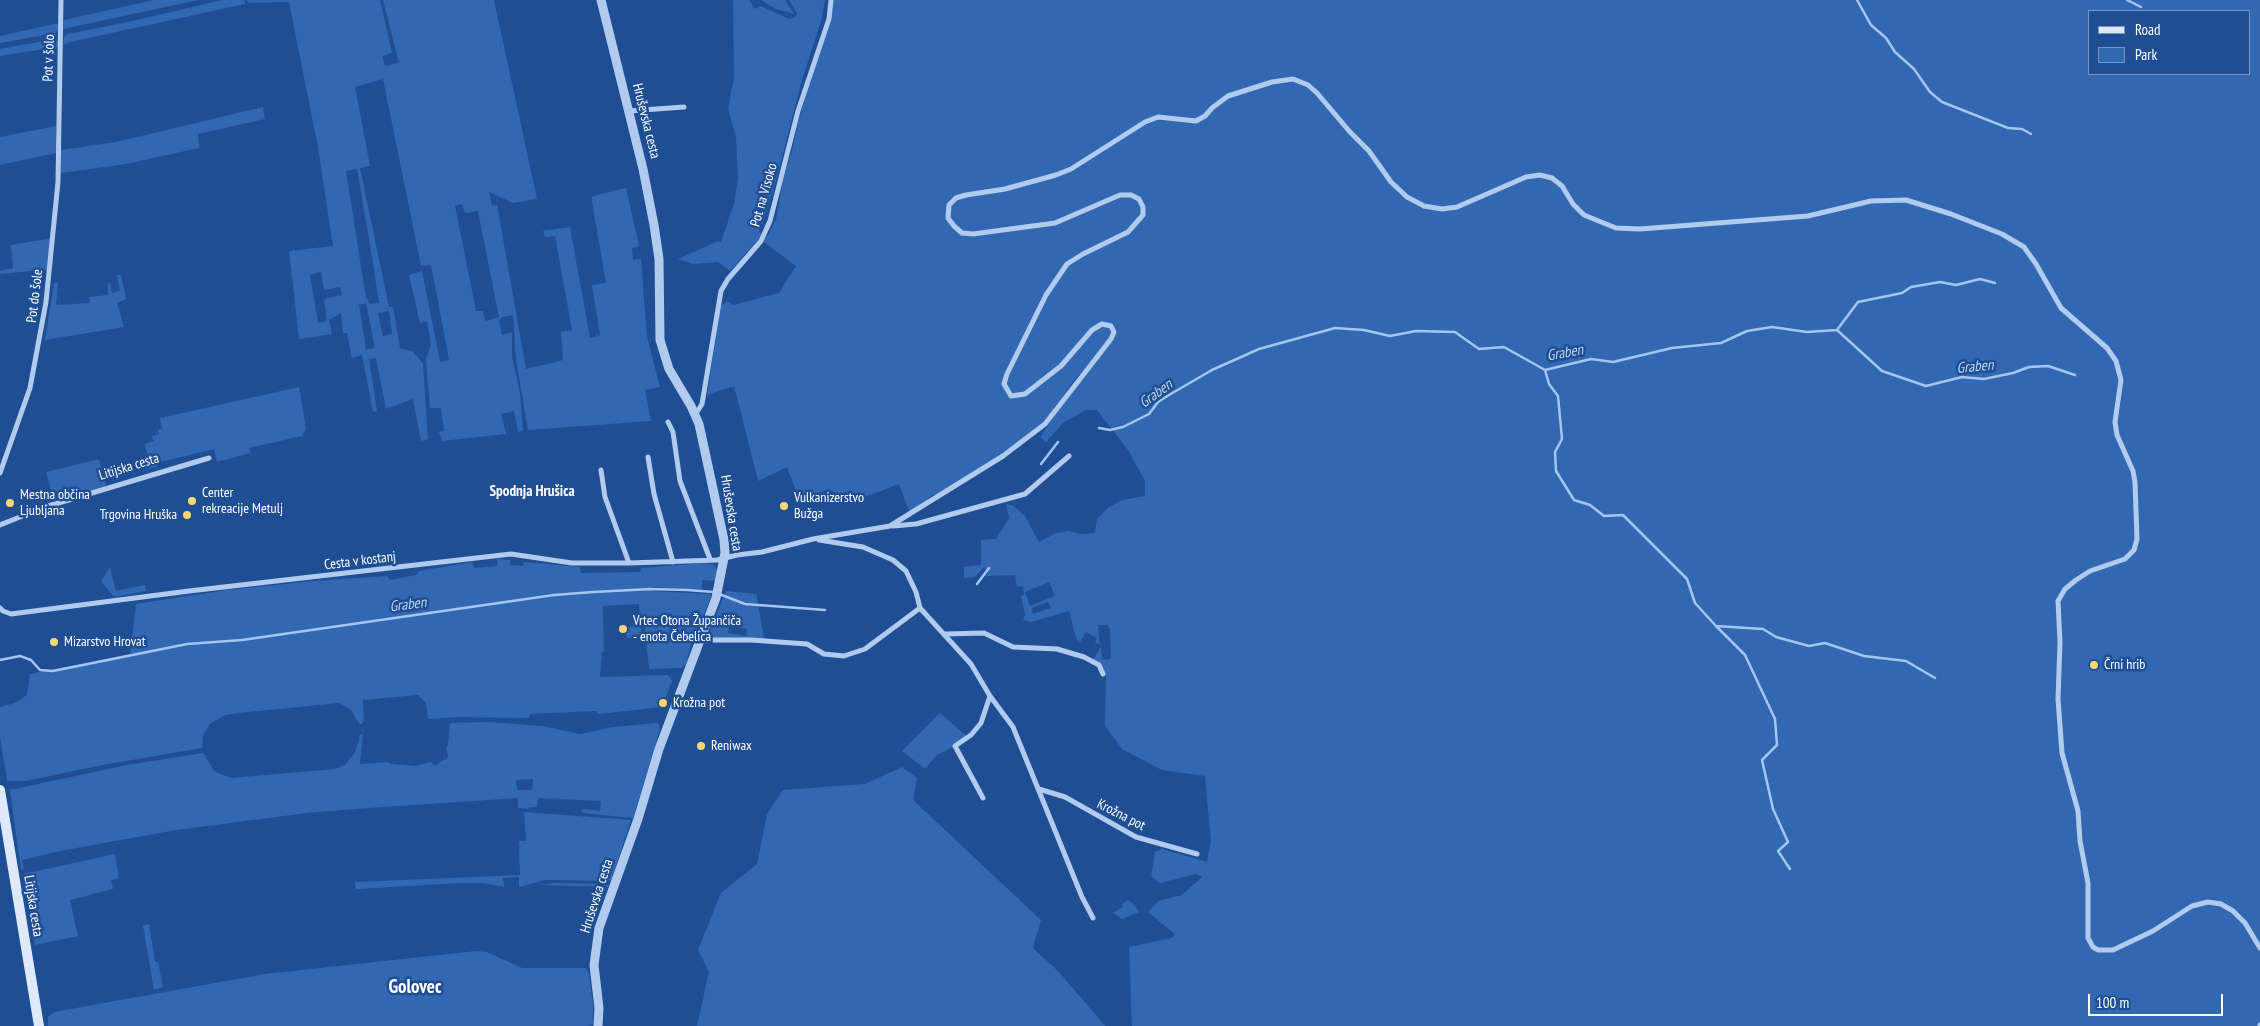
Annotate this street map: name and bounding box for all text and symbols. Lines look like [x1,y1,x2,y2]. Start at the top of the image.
legend [2088,10,2250,75]
text: Road [2135,20,2161,39]
street label: Pot v šolo [40,34,58,82]
text: Park [2135,45,2157,64]
street label: Hruševska cesta [629,82,663,160]
street label: Pot na Visoko [747,161,781,229]
street label: Pot do šole [23,268,47,324]
water label: Graben [1545,341,1585,365]
water label: Graben [1956,356,1994,378]
water label: Graben [1136,376,1176,412]
street label: Litijska cesta [97,450,161,484]
street label: Hruševska cesta [717,474,745,552]
district label: Spodnja Hrušica [489,483,575,501]
place label: Center rekreacije Metulj [202,485,283,518]
place label: Mestna občina Ljubljana [20,487,90,520]
place label: Vulkanizerstvo Bužga [794,490,864,522]
marker: Center rekreacije Metulj [186,495,198,507]
marker: Mestna občina Ljubljana [4,497,16,509]
marker: Vulkanizerstvo Bužga [778,500,790,512]
place label: Trgovina Hruška [100,507,177,523]
marker: Trgovina Hruška [181,509,193,521]
street label: Cesta v kostanj [323,548,397,574]
water label: Graben [389,594,427,616]
place label: Vrtec Otona Župančiča - enota Čebelica [633,613,741,646]
marker: Vrtec Otona Župančiča - enota Čebelica [617,623,629,635]
place label: Mizarstvo Hrovat [64,634,146,650]
marker: Mizarstvo Hrovat [48,636,60,648]
place label: Črni hrib [2104,657,2145,673]
marker: Črni hrib [2088,659,2100,671]
place label: Krožna pot [673,695,725,711]
marker: Krožna pot [657,697,669,709]
place label: Reniwax [711,738,752,754]
marker: Reniwax [695,740,707,752]
street label: Krožna pot [1094,796,1148,834]
street label: Hruševska cesta [577,857,617,935]
street label: Litijska cesta [20,874,46,938]
district label: Golovec [388,977,442,999]
scale bar [2090,984,2225,1016]
text: 100 m [2096,993,2129,1012]

